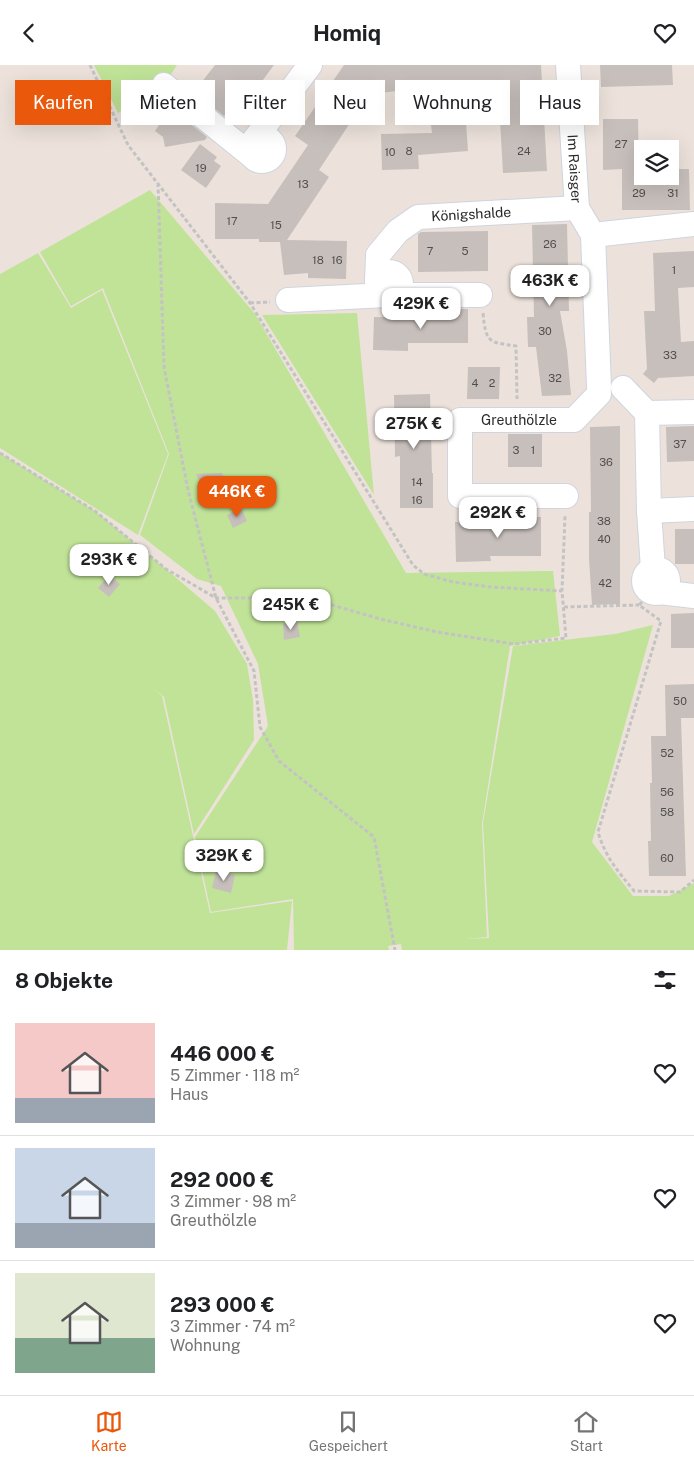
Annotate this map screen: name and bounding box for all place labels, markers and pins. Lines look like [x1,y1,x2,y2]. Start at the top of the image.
pin: 463K € [509,265,591,307]
pin: 429K € [380,287,462,330]
pin: 275K € [373,407,455,450]
pin: 446K € [196,475,278,518]
pin: 292K € [457,497,539,539]
pin: 293K € [68,543,150,586]
pin: 245K € [250,589,332,631]
pin: 329K € [183,839,265,882]

